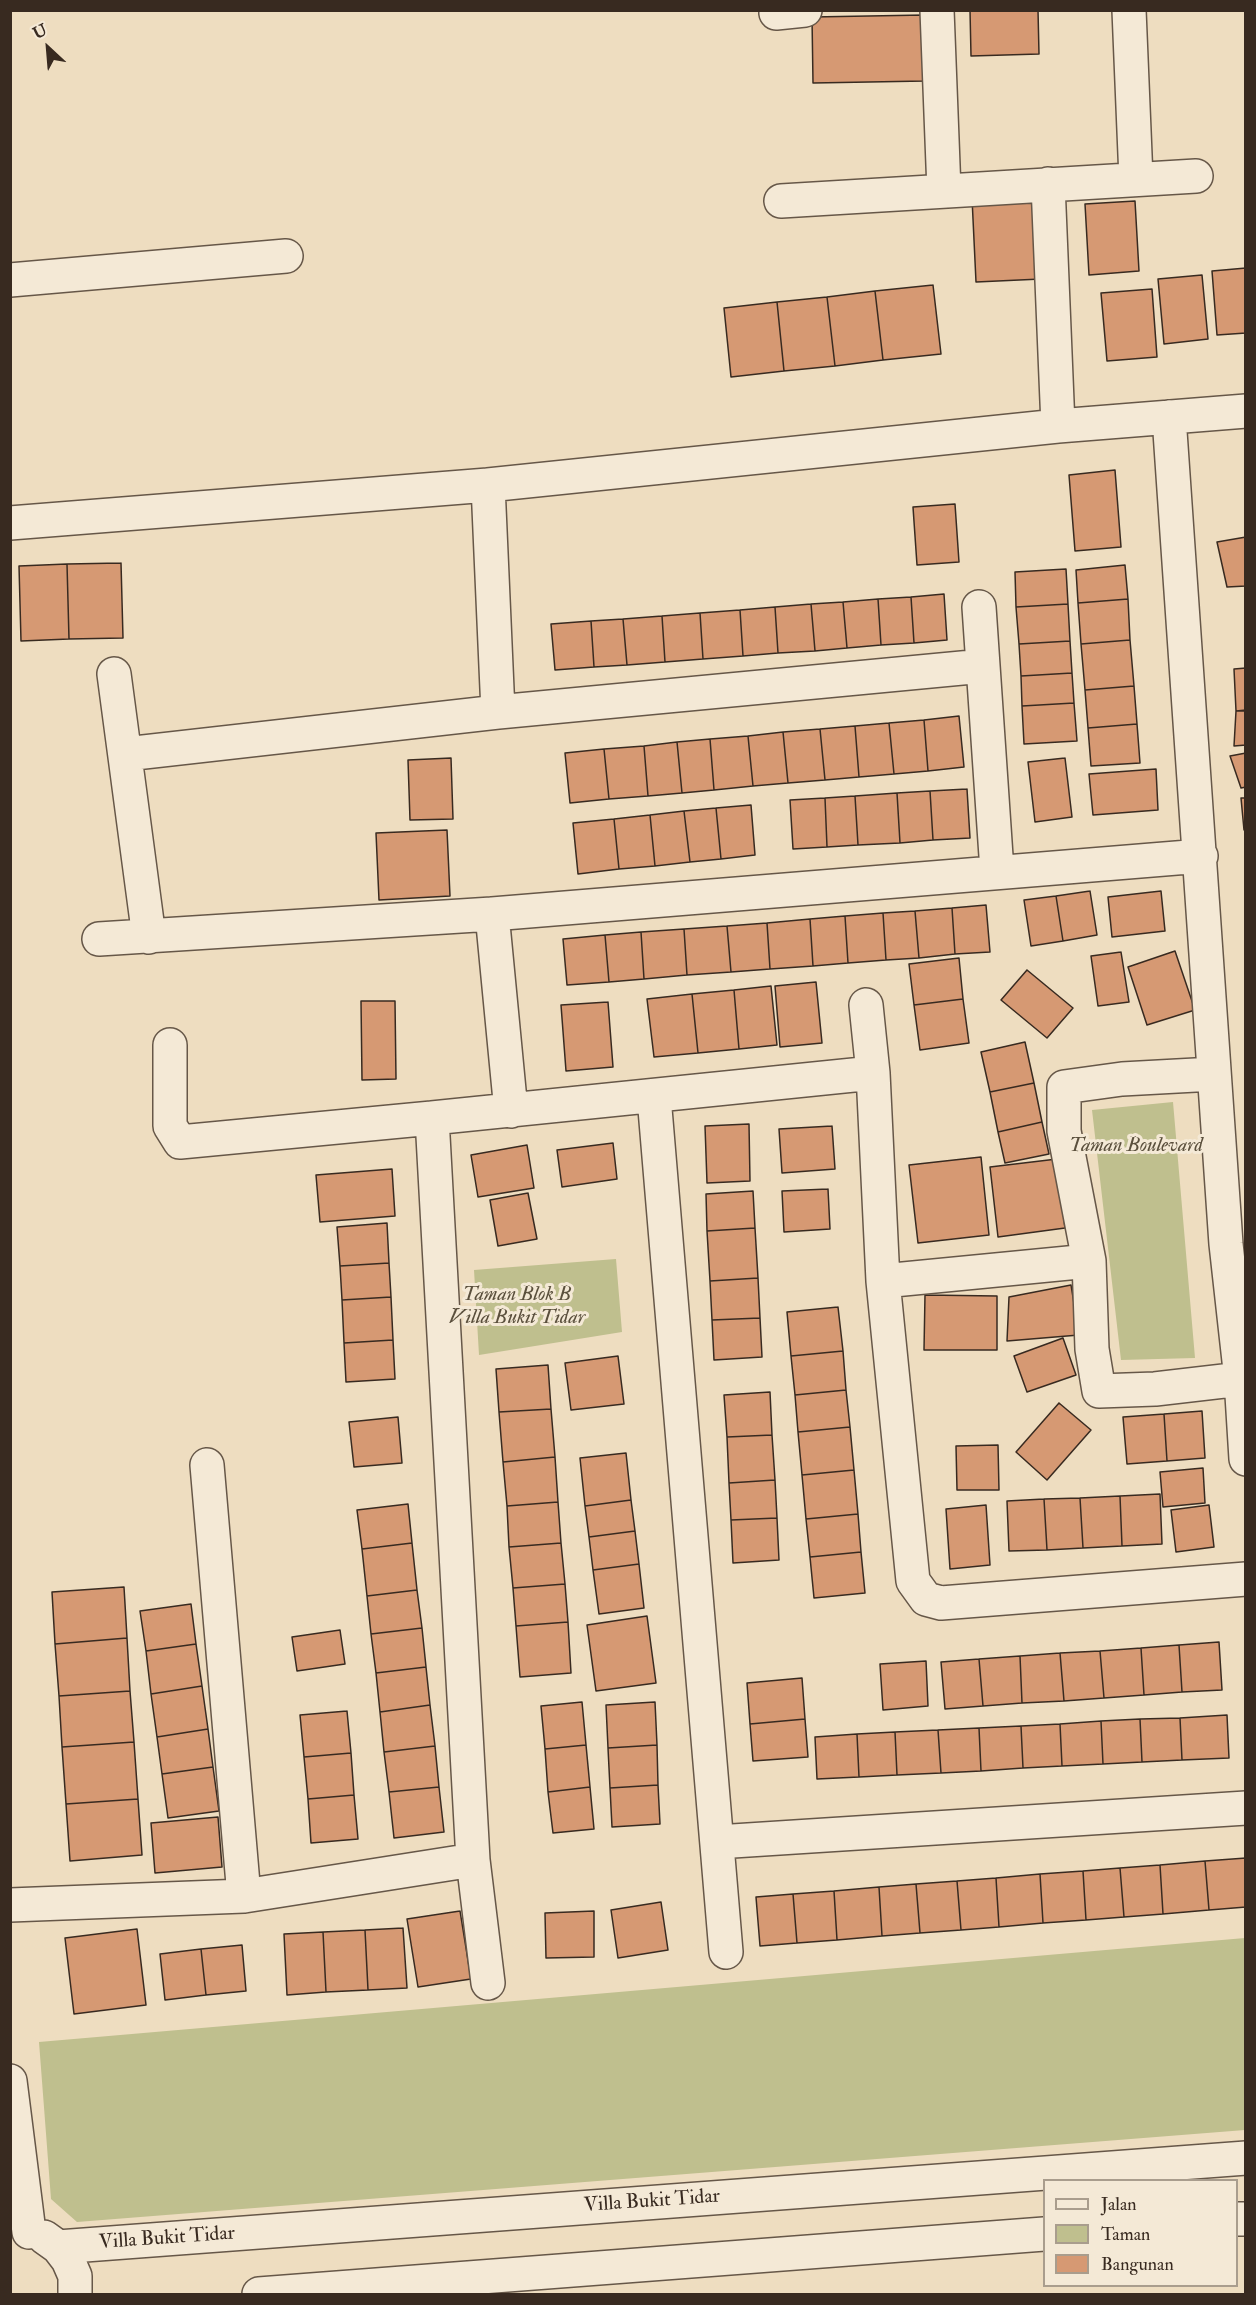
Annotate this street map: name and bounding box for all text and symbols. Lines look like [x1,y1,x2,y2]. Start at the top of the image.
north arrow [18,18,78,78]
text: U [30,20,51,44]
park label: Taman Boulevard [1069,1135,1203,1159]
park label: Taman Blok B Villa Bukit Tidar [449,1284,585,1331]
legend [1043,2179,1238,2287]
street label: Villa Bukit Tidar [583,2185,721,2219]
text: Jalan [1101,2193,1137,2216]
street label: Villa Bukit Tidar [98,2222,236,2256]
text: Taman [1101,2223,1150,2246]
text: Bangunan [1101,2253,1174,2276]

